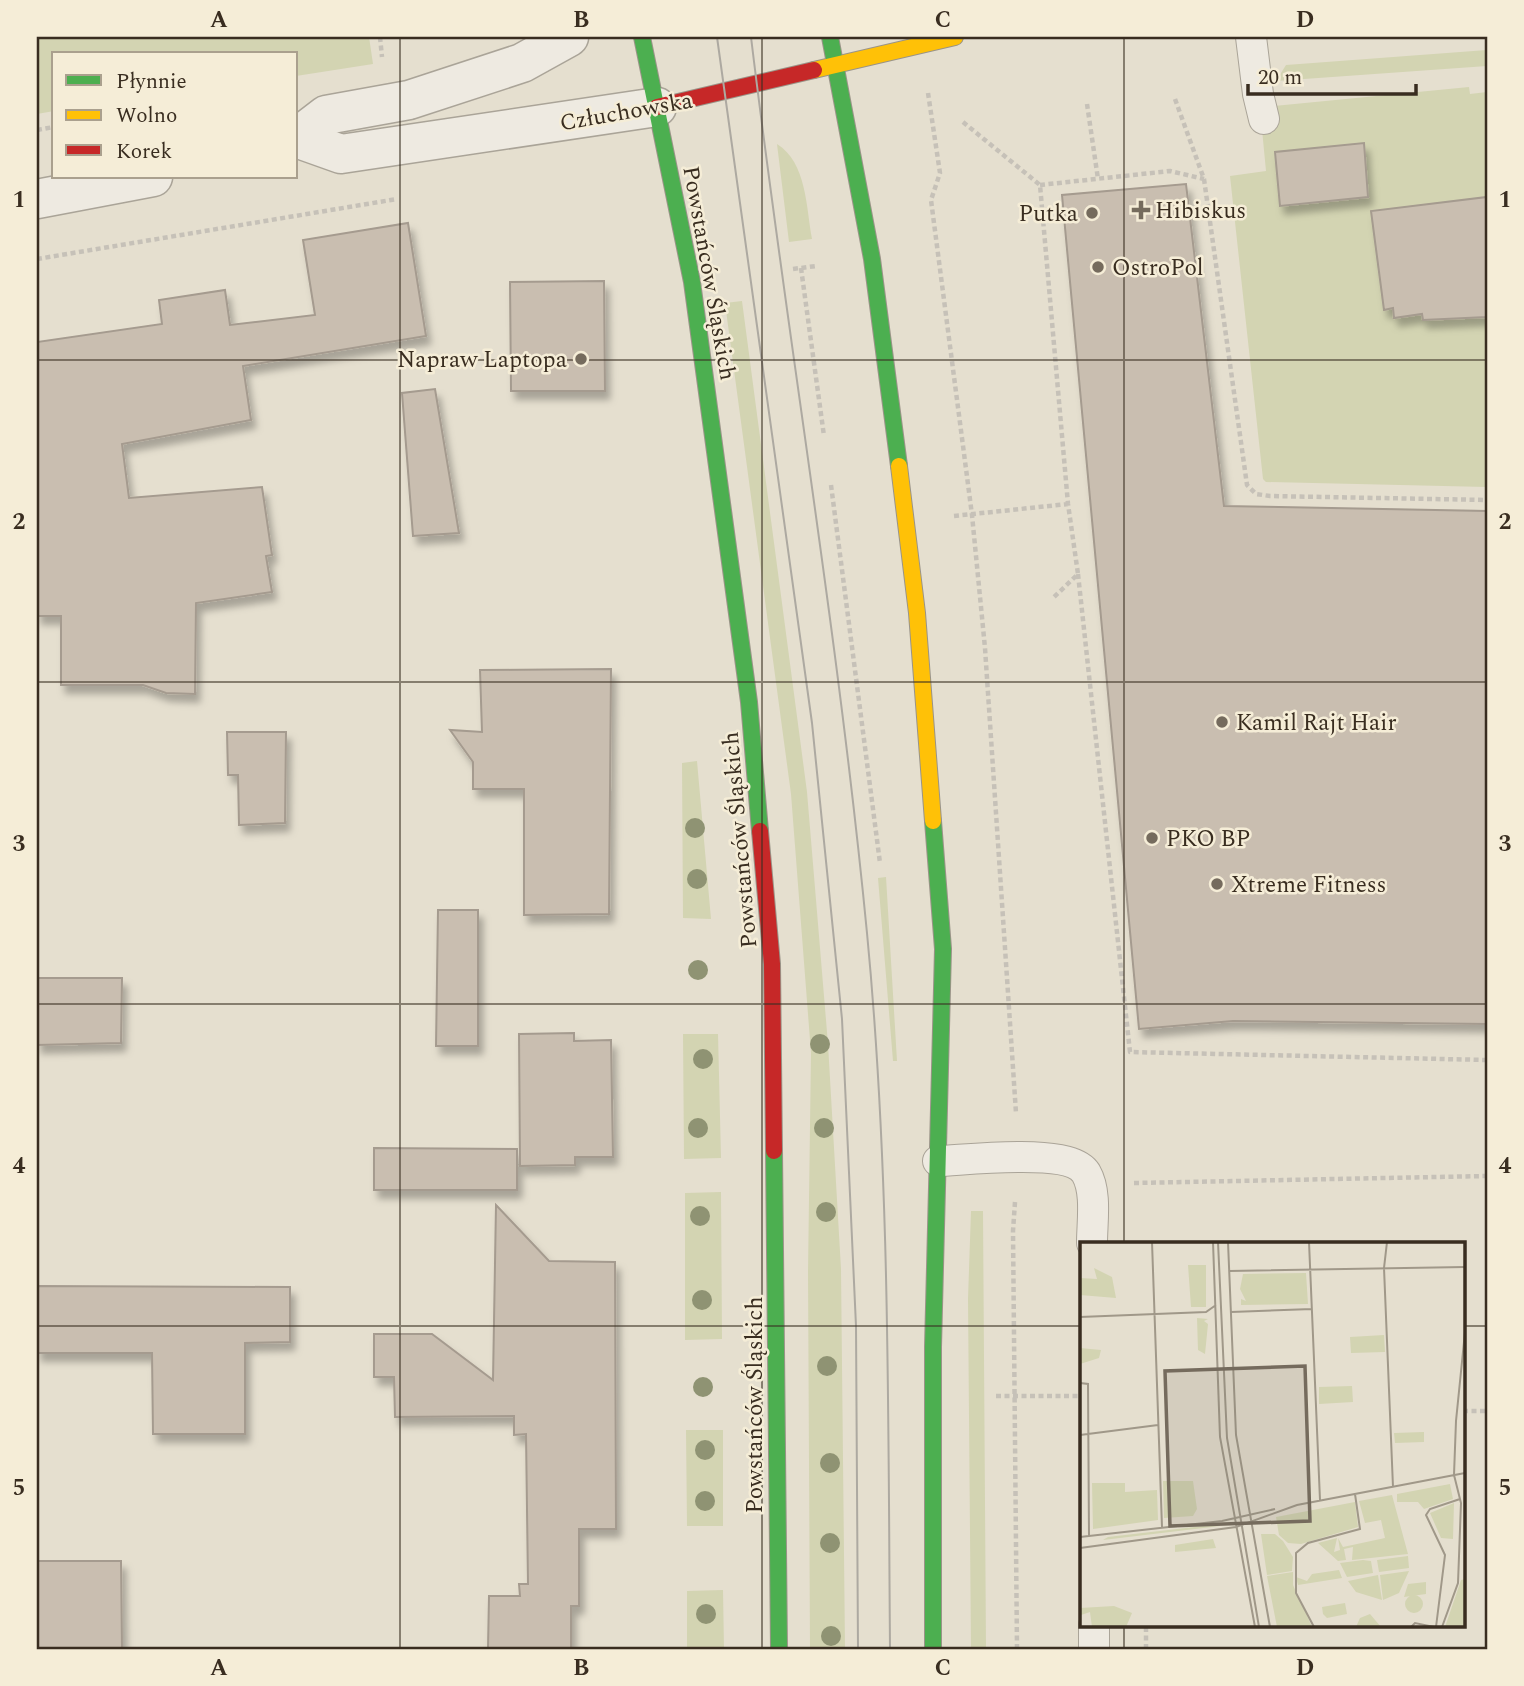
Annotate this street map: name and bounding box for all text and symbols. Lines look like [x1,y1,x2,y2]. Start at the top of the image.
text: A [210,3,228,38]
text: B [573,3,589,38]
text: C [935,3,951,38]
text: D [1296,3,1314,38]
legend [52,52,298,178]
scale bar [1248,52,1416,96]
text: 20 m [1258,62,1302,94]
text: Płynnie [116,66,187,98]
street label: Człuchowska [557,84,696,141]
text: Wolno [116,100,177,132]
text: Korek [116,136,173,168]
street label: Powstańców Śląskich [672,163,745,383]
text: 1 [13,183,25,218]
text: 1 [1499,183,1511,218]
place label: Hibiskus [1155,194,1246,229]
place label: Putka [1019,197,1078,232]
marker: Hibiskus [1133,202,1149,218]
marker: Putka [1084,205,1100,221]
place label: OstroPol [1112,251,1204,286]
marker: OstroPol [1090,259,1106,275]
place label: Napraw Laptopa [397,343,567,378]
marker: Napraw Laptopa [573,351,589,367]
text: 2 [13,505,26,540]
text: 2 [1499,505,1512,540]
place label: Kamil Rajt Hair [1236,706,1397,741]
marker: Kamil Rajt Hair [1214,714,1230,730]
street label: Powstańców Śląskich [714,730,767,950]
place label: PKO BP [1166,822,1250,857]
text: 3 [13,827,26,862]
text: 3 [1499,827,1512,862]
marker: PKO BP [1144,830,1160,846]
place label: Xtreme Fitness [1231,868,1386,903]
marker: Xtreme Fitness [1209,876,1225,892]
text: 4 [13,1149,26,1184]
text: 4 [1499,1149,1512,1184]
inset map [1080,1242,1464,1626]
street label: Powstańców Śląskich [738,1296,773,1514]
text: 5 [13,1471,25,1506]
text: 5 [1499,1471,1511,1506]
text: A [210,1651,228,1686]
text: B [573,1651,589,1686]
text: C [935,1651,951,1686]
text: D [1296,1651,1314,1686]

